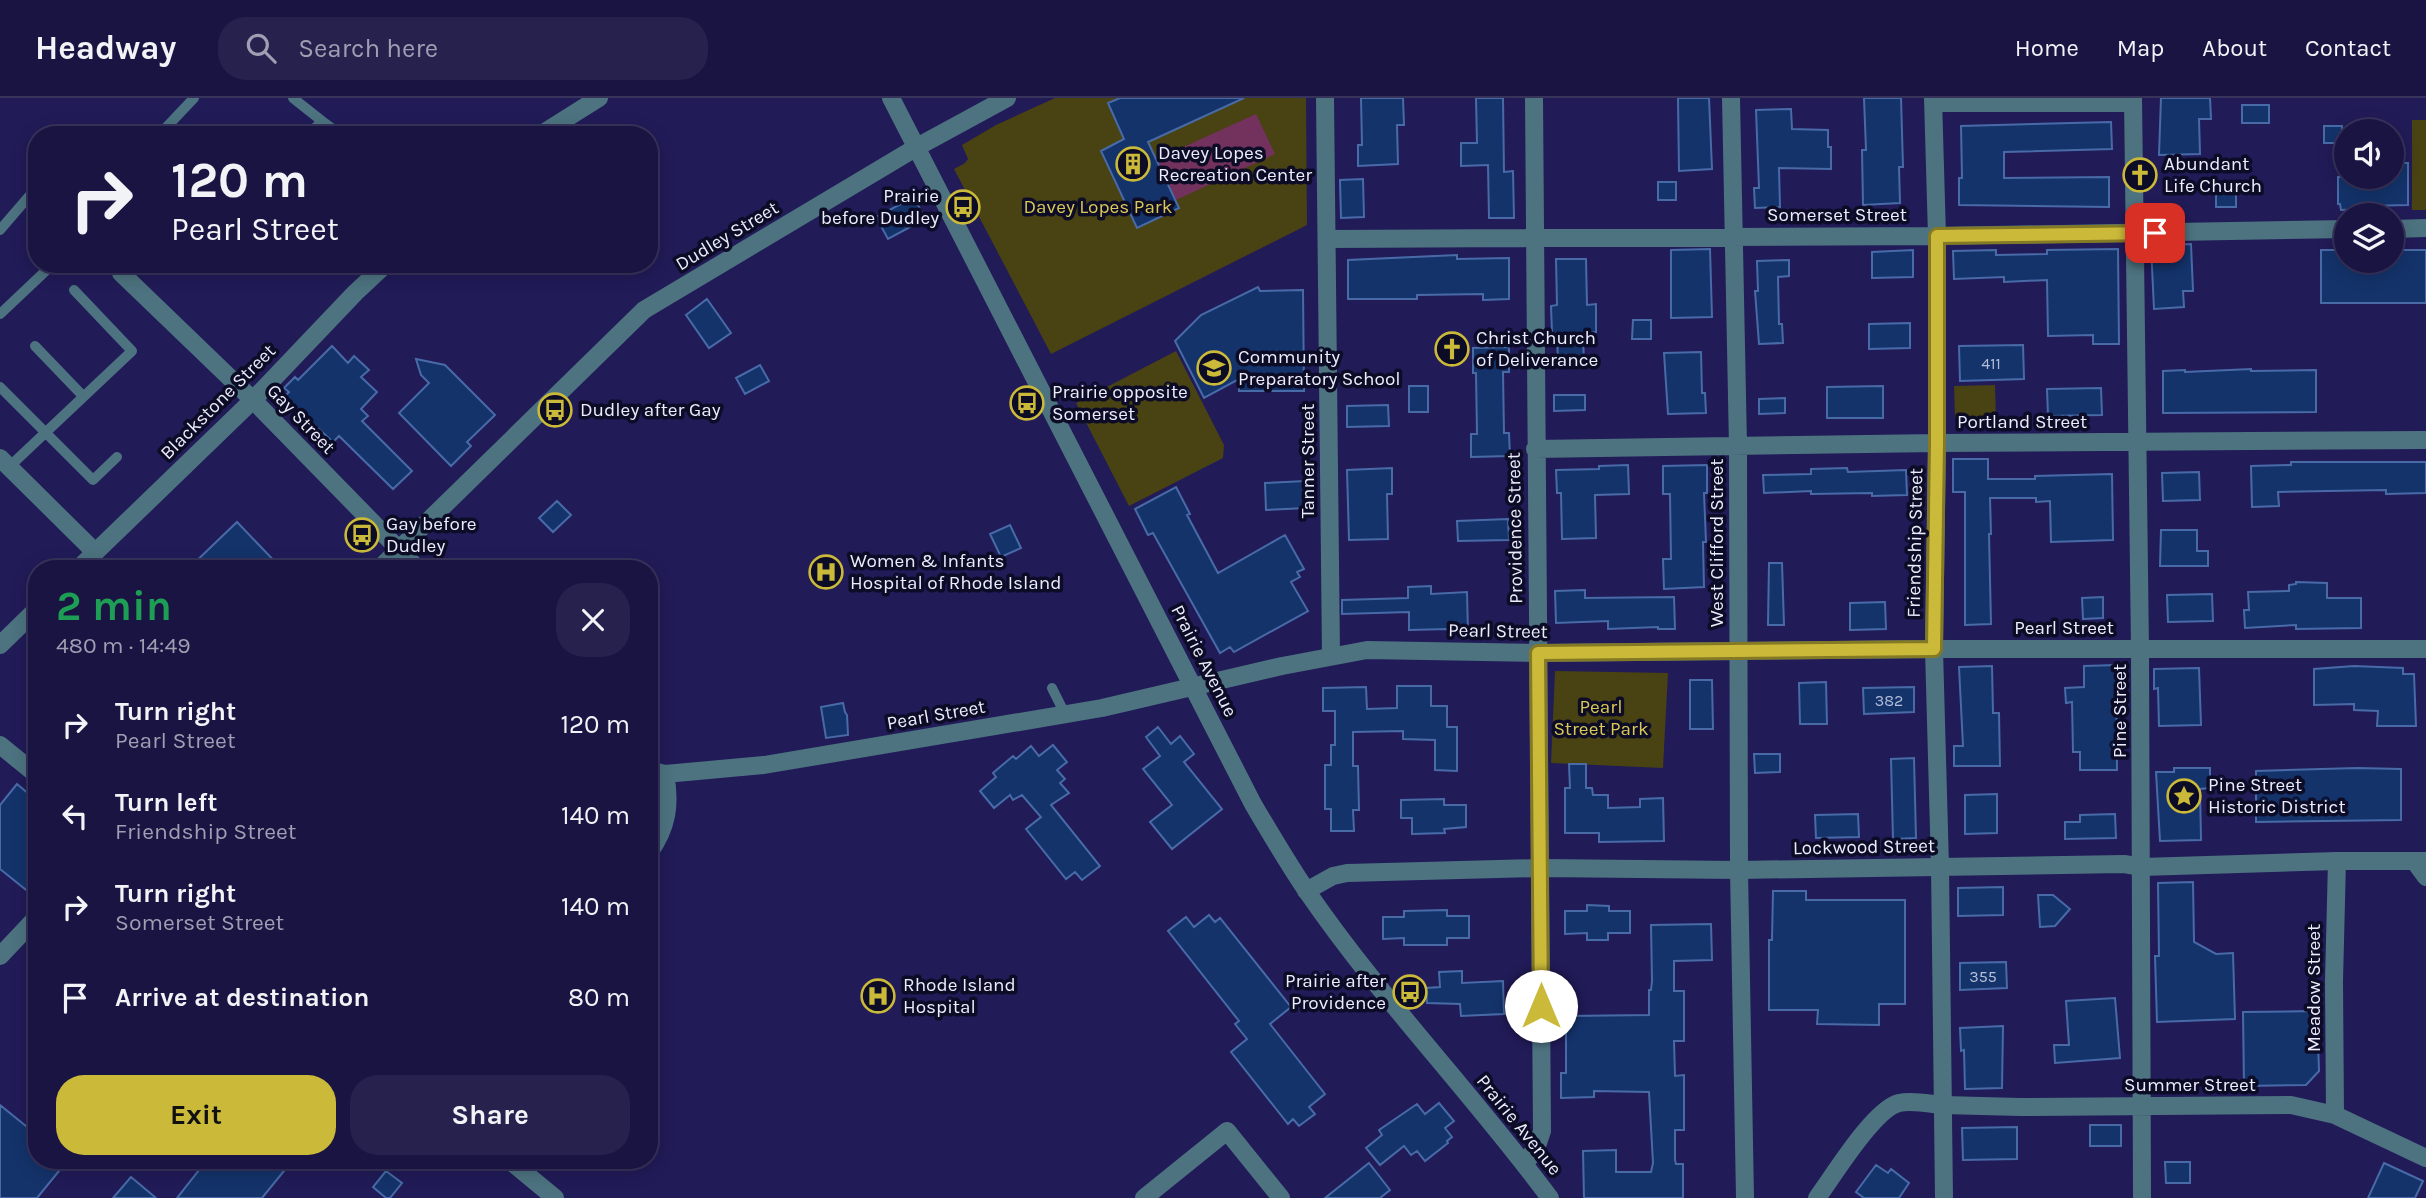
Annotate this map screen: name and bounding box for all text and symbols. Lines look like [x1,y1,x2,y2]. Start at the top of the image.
search box [218,17,708,80]
text: Headway [35,29,176,67]
icon: search [242,29,280,67]
text: Search here [298,33,438,64]
text: Home [2015,34,2079,62]
text: Map [2117,34,2164,62]
text: About [2202,34,2267,62]
text: Contact [2305,34,2391,62]
map controls [2334,119,2404,273]
button: sound [2334,119,2404,189]
place label: Davey Lopes Recreation Center [1158,142,1312,186]
building icon: Davey Lopes Recreation Center [1114,145,1152,183]
text: 120 m [171,152,308,209]
place label: Abundant Life Church [2164,153,2262,197]
icon: right [56,154,147,245]
church icon: Abundant Life Church [2121,156,2159,194]
place label: Prairie before Dudley [821,185,939,229]
bus stop icon: Prairie before Dudley [944,188,982,226]
park label: Davey Lopes Park [1024,196,1173,218]
street label: Dudley Street [672,197,782,275]
pin [2125,203,2185,263]
button: layers [2334,203,2404,273]
street label: Somerset Street [1767,204,1907,226]
text: Pearl Street [171,211,339,248]
icon: arrive [2136,214,2174,252]
place label: Christ Church of Deliverance [1476,327,1598,371]
church icon: Christ Church of Deliverance [1433,330,1471,368]
street label: Blackstone Street [156,340,280,464]
place label: Community Preparatory School [1238,346,1401,390]
school or university icon: Community Preparatory School [1195,349,1233,387]
house number: 411 [1981,354,2001,373]
street label: Gay Street [262,380,340,458]
place label: Prairie opposite Somerset [1052,381,1188,425]
bus stop icon: Prairie opposite Somerset [1008,384,1046,422]
bus stop icon: Dudley after Gay [536,391,574,429]
place label: Dudley after Gay [580,399,721,421]
street label: Tanner Street [1297,404,1319,518]
street label: Portland Street [1957,411,2087,433]
street label: Providence Street [1503,452,1527,604]
street label: West Clifford Street [1706,459,1728,627]
street label: Friendship Street [1903,468,1927,618]
place label: Gay before Dudley [386,513,477,557]
bus stop icon: Gay before Dudley [343,516,381,554]
place label: Women & Infants Hospital of Rhode Island [850,550,1062,594]
hospital icon: Women & Infants Hospital of Rhode Island [807,553,845,591]
text: 2 min [56,581,172,631]
button: close [556,583,630,657]
street label: Prairie Avenue [1166,601,1242,721]
street label: Pearl Street [2014,617,2114,639]
street label: Pearl Street [1448,619,1548,643]
text: 480 m · 14:49 [56,632,191,659]
street label: Pine Street [2109,664,2131,758]
house number: 382 [1875,691,1903,710]
text: Turn right [115,696,236,727]
street label: Pearl Street [885,696,987,734]
park label: Pearl Street Park [1553,696,1649,740]
icon: right [56,706,94,744]
text: 120 m [560,709,630,740]
text: Pearl Street [115,727,236,754]
place label: Pine Street Historic District [2208,774,2346,818]
place icon: Pine Street Historic District [2165,777,2203,815]
text: Turn left [115,787,217,818]
icon: left [56,797,94,835]
text: 140 m [561,800,630,831]
text: Friendship Street [115,818,296,845]
street label: Lockwood Street [1793,835,1935,859]
text: Turn right [115,878,236,909]
icon: right [56,888,94,926]
text: 140 m [561,891,630,922]
text: Somerset Street [115,909,284,936]
street label: Meadow Street [2303,924,2325,1052]
house number: 355 [1969,967,1997,986]
position arrow [1504,969,1578,1043]
place label: Prairie after Providence [1285,970,1386,1014]
bus stop icon: Prairie after Providence [1391,973,1429,1011]
place label: Rhode Island Hospital [903,974,1016,1018]
hospital icon: Rhode Island Hospital [859,977,897,1015]
icon: arrive [56,979,94,1017]
text: Arrive at destination [115,982,369,1013]
text: 80 m [568,982,630,1013]
street label: Prairie Avenue [1472,1070,1566,1180]
street label: Summer Street [2124,1074,2256,1096]
button: Exit [56,1075,336,1155]
button: Share [350,1075,630,1155]

